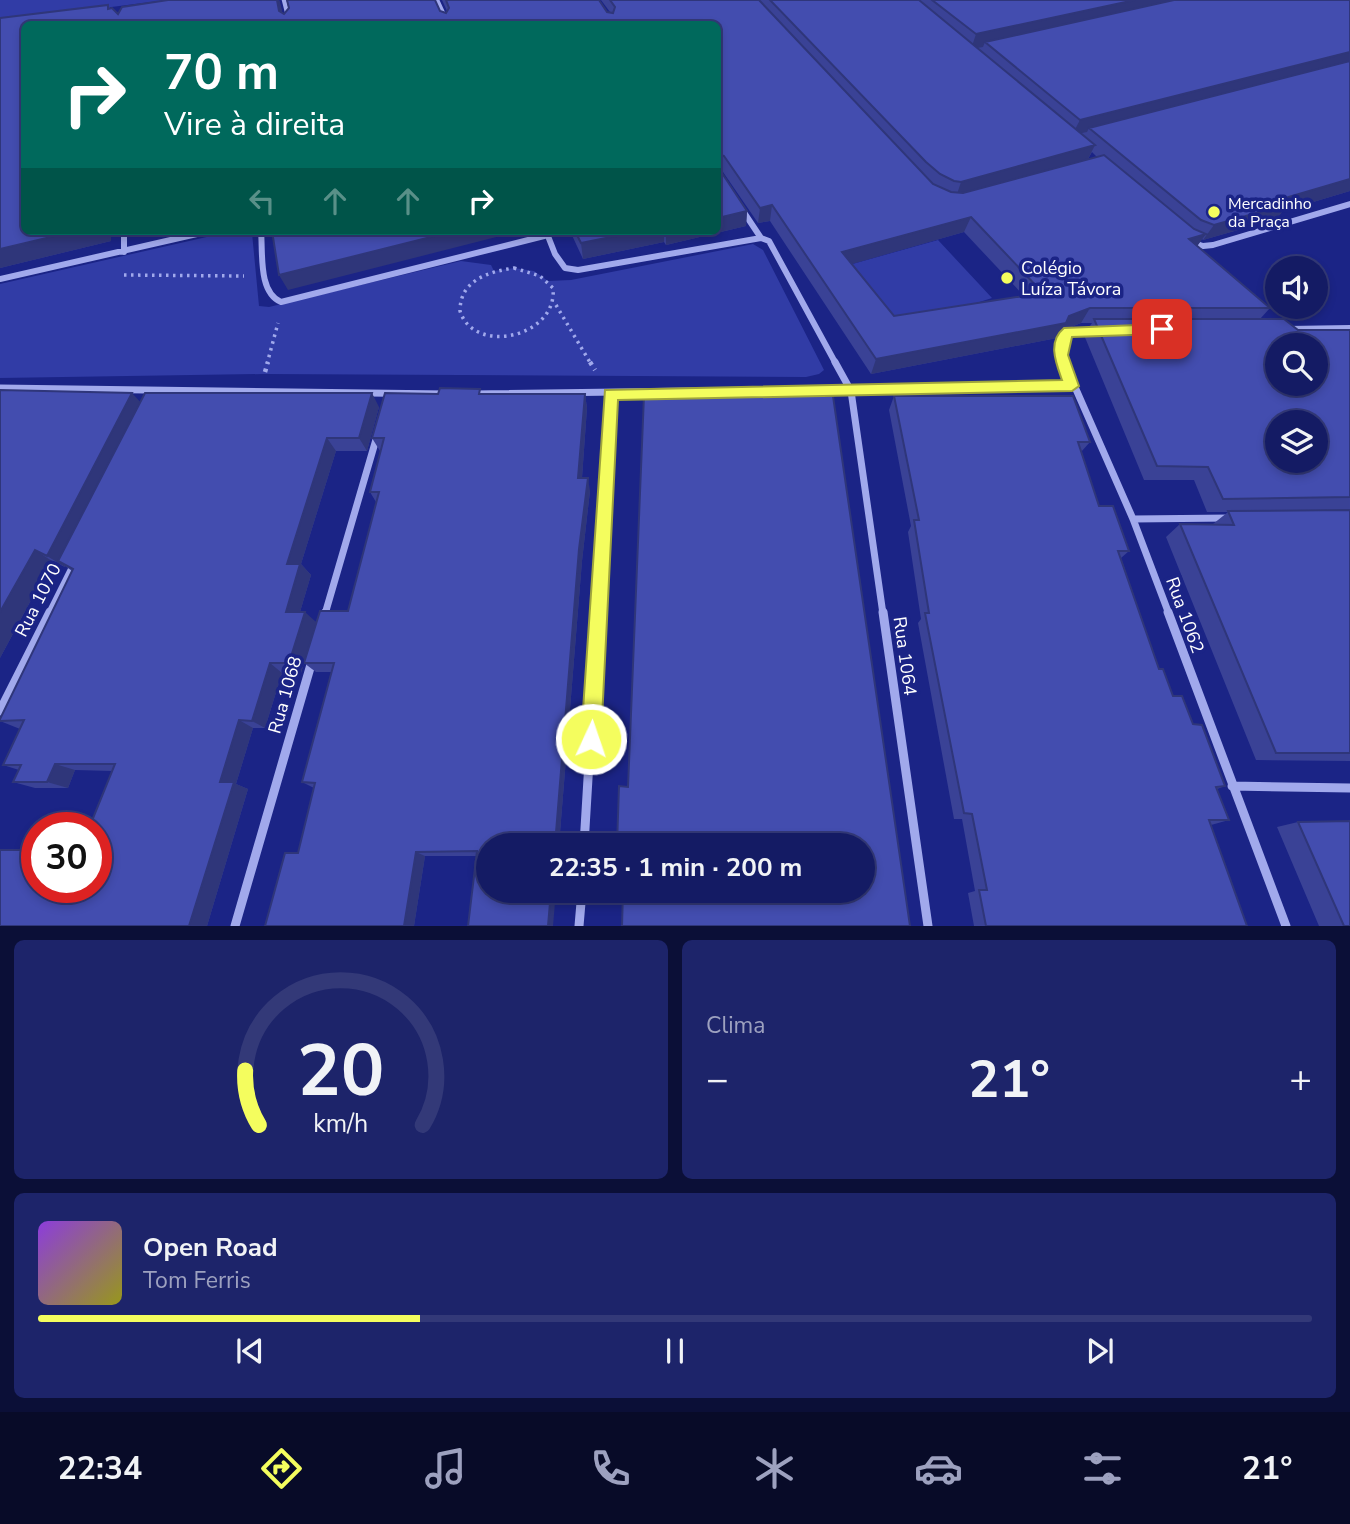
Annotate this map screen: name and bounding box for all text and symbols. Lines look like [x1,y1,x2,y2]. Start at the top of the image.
text: 70 m [164,39,279,106]
icon: right [49,49,140,140]
text: Vire à direita [164,103,345,146]
icon: left [243,182,281,220]
icon: ahead [316,182,354,220]
icon: ahead [389,182,427,220]
icon: right [462,182,500,220]
place label: Mercadinho da Praça [1228,193,1312,233]
marker: Mercadinho da Praça [1206,204,1222,220]
place label: Colégio Luíza Távora [1021,256,1121,301]
map controls [1265,256,1328,473]
button: sound [1265,256,1328,319]
marker: Colégio Luíza Távora [999,270,1015,286]
pin [1132,299,1192,359]
icon: arrive [1143,310,1181,348]
button: search [1265,333,1328,396]
button: layers [1265,410,1328,473]
street label: Rua 1070 [9,559,67,641]
street label: Rua 1062 [1160,574,1210,656]
street label: Rua 1064 [888,615,922,697]
street label: Rua 1068 [263,653,307,737]
position arrow [554,702,628,776]
speed limit sign: 30 [21,812,112,903]
text: 22:35 · 1 min · 200 m [549,850,802,885]
text: Clima [706,1010,766,1041]
text: 20 [297,1022,385,1122]
text: 21° [968,1044,1050,1115]
text: − [706,1054,729,1105]
text: + [1289,1054,1312,1105]
text: km/h [313,1107,369,1141]
text: Open Road [143,1230,278,1265]
text: Tom Ferris [143,1265,251,1296]
icon: previous [231,1332,269,1370]
icon: pause [656,1332,694,1370]
icon: next [1081,1332,1119,1370]
icon: directions [257,1444,306,1493]
icon: music [421,1444,470,1493]
icon: phone [586,1444,635,1493]
icon: climate [750,1444,799,1493]
icon: car [914,1444,963,1493]
icon: filters [1078,1444,1127,1493]
text: 22:34 [58,1447,142,1490]
text: 21° [1242,1447,1292,1490]

